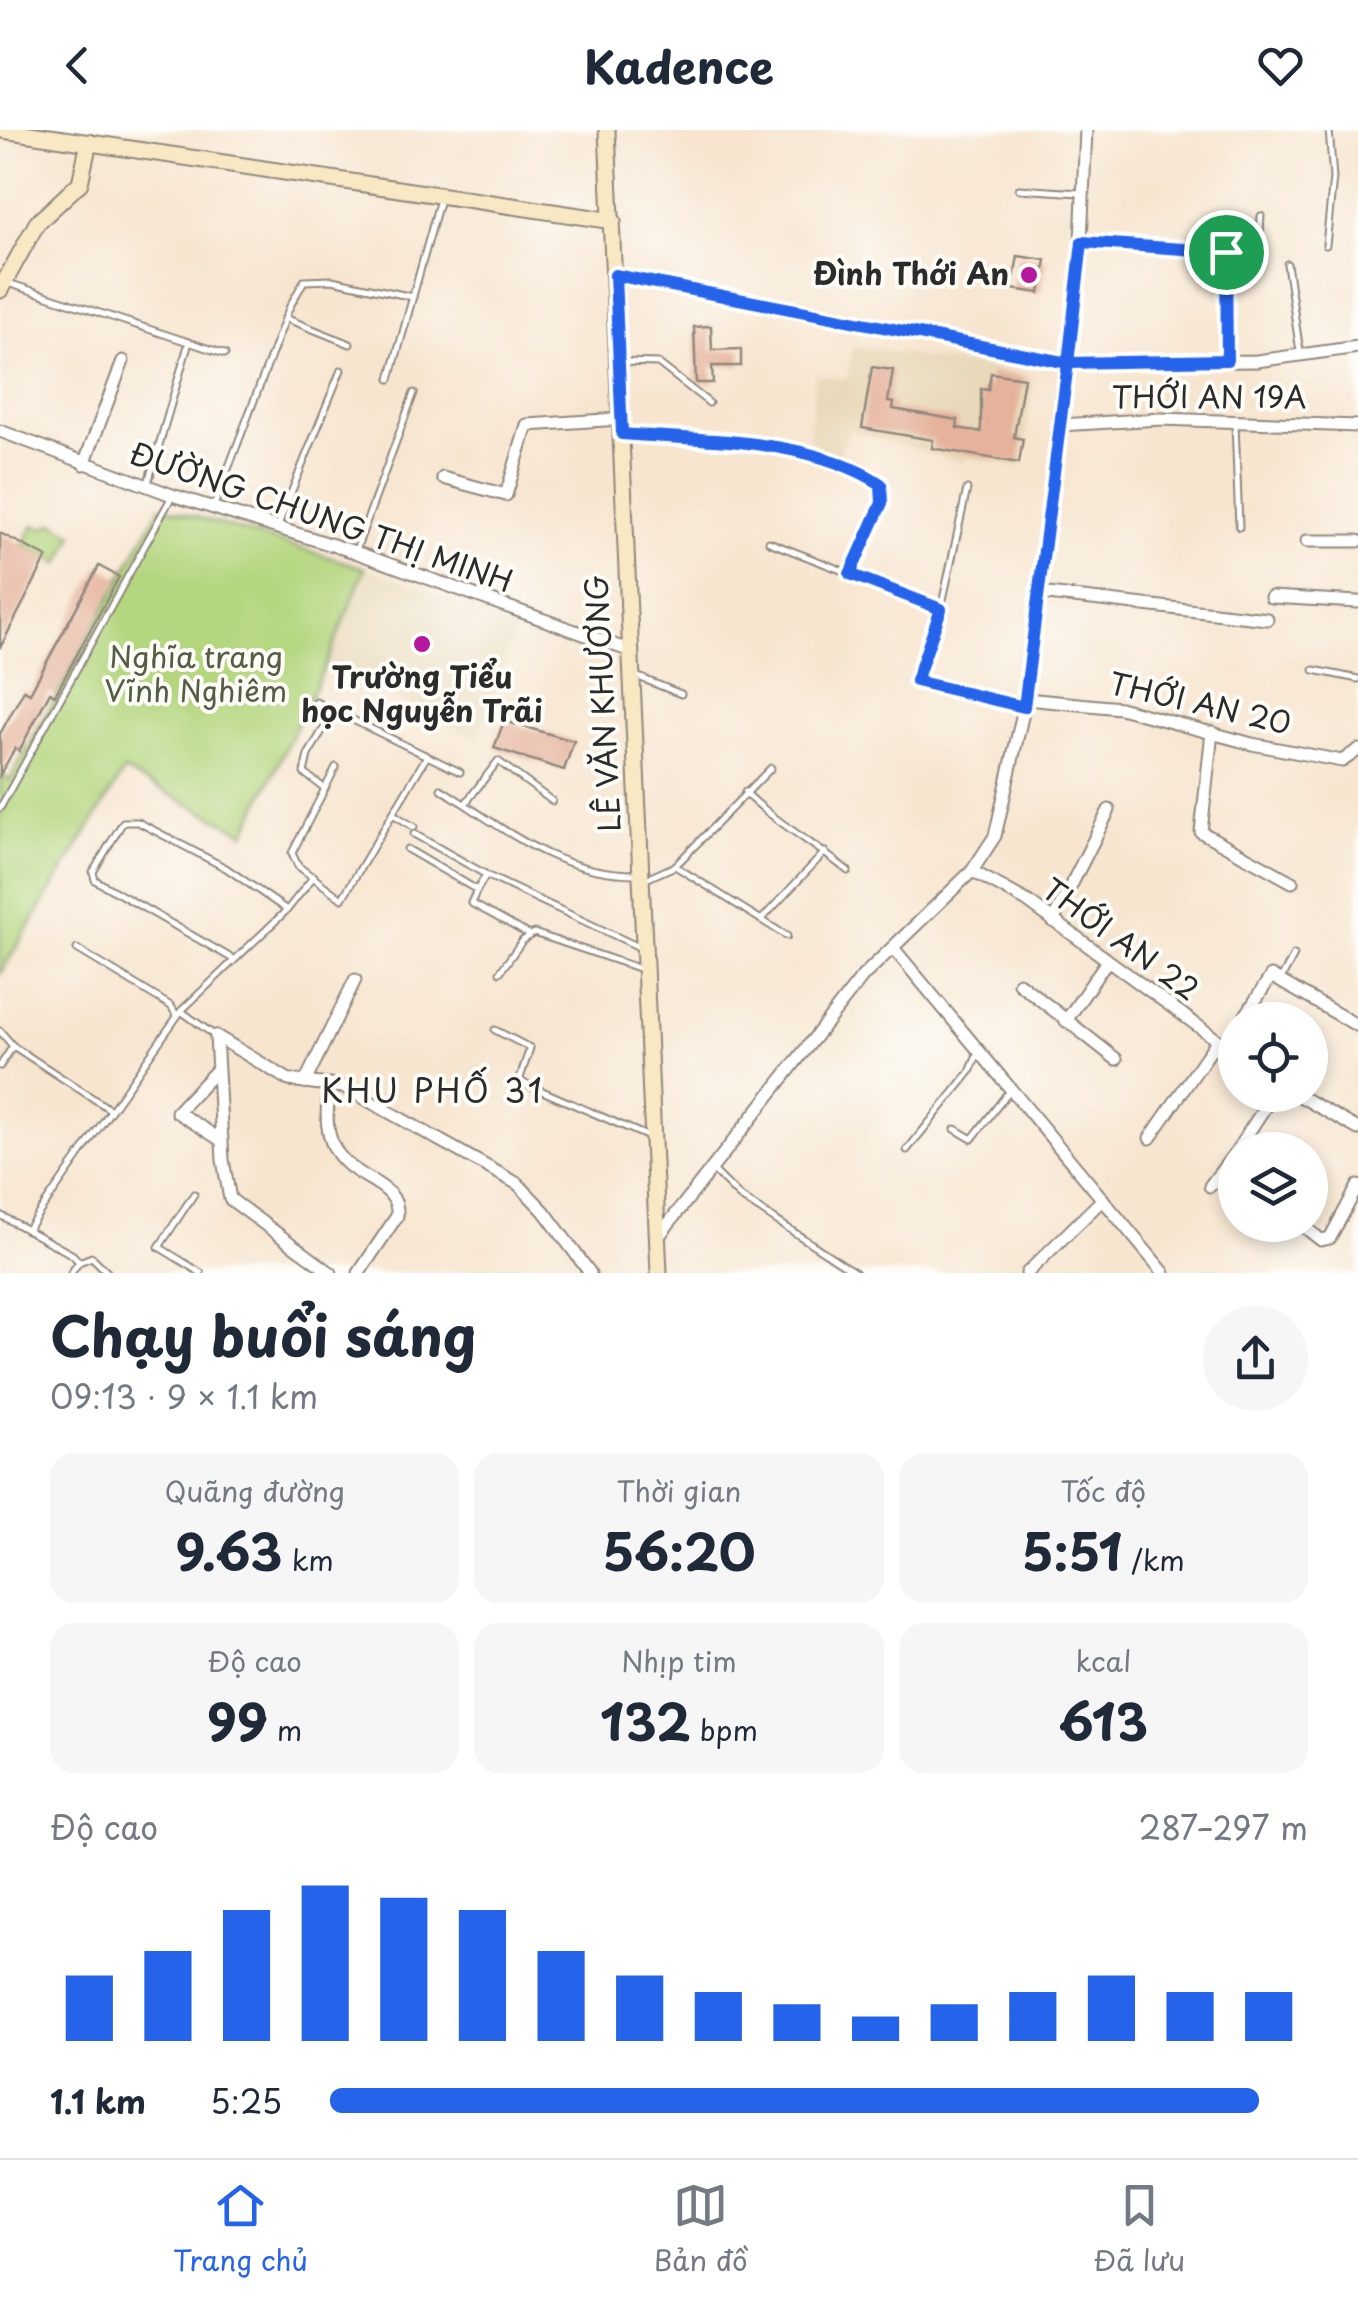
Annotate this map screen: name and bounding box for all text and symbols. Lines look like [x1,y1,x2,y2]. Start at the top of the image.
text: Kadence [584,31,774,99]
icon: back [50,38,105,93]
icon: heart [1253,38,1308,93]
pin [1184,210,1269,295]
icon: arrive [1199,225,1254,280]
place label: Đình Thới An [813,250,1009,295]
marker: Đình Thới An [1018,264,1040,286]
street label: THỚI AN 19A [1112,373,1306,418]
street label: ĐƯỜNG CHUNG THỊ MINH [124,429,519,602]
street label: LÊ VĂN KHƯƠNG [572,573,631,833]
park label: Nghĩa trang Vĩnh Nghiêm [105,633,287,712]
marker: Trường Tiểu học Nguyễn Trãi [411,633,433,655]
place label: Trường Tiểu học Nguyễn Trãi [301,653,543,732]
street label: THỚI AN 20 [1105,659,1296,744]
street label: THỚI AN 22 [1034,866,1209,1010]
map controls [1218,1002,1328,1242]
button: locate [1218,1002,1328,1112]
district label: KHU PHỐ 31 [321,1066,545,1114]
button: layers [1218,1132,1328,1242]
text: Chạy buổi sáng [50,1293,476,1376]
button: share [1203,1306,1308,1411]
text: 09:13 · 9 × 1.1 km [50,1372,318,1420]
text: Quãng đường [165,1469,345,1512]
text: Thời gian [617,1469,741,1512]
text: Tốc độ [1061,1469,1146,1512]
text: 9.63 [176,1512,283,1588]
text: 56:20 [602,1512,756,1588]
text: 5:51 [1022,1512,1122,1588]
text: km [283,1538,334,1581]
text: /km [1122,1538,1185,1581]
text: Độ cao [207,1639,302,1682]
text: Nhịp tim [621,1639,737,1682]
text: kcal [1075,1639,1131,1682]
text: 99 [207,1682,268,1758]
text: 132 [600,1682,691,1758]
text: 613 [1058,1682,1148,1758]
text: m [268,1708,302,1751]
text: bpm [691,1708,758,1751]
text: Độ cao [50,1803,158,1851]
text: 287–297 m [1139,1803,1308,1851]
text: 1.1 km [50,2077,146,2125]
text: 5:25 [210,2077,282,2125]
tab: Trang chủ [173,2178,308,2281]
tab: Bản đồ [654,2178,748,2281]
tab: Đã lưu [1093,2178,1185,2281]

